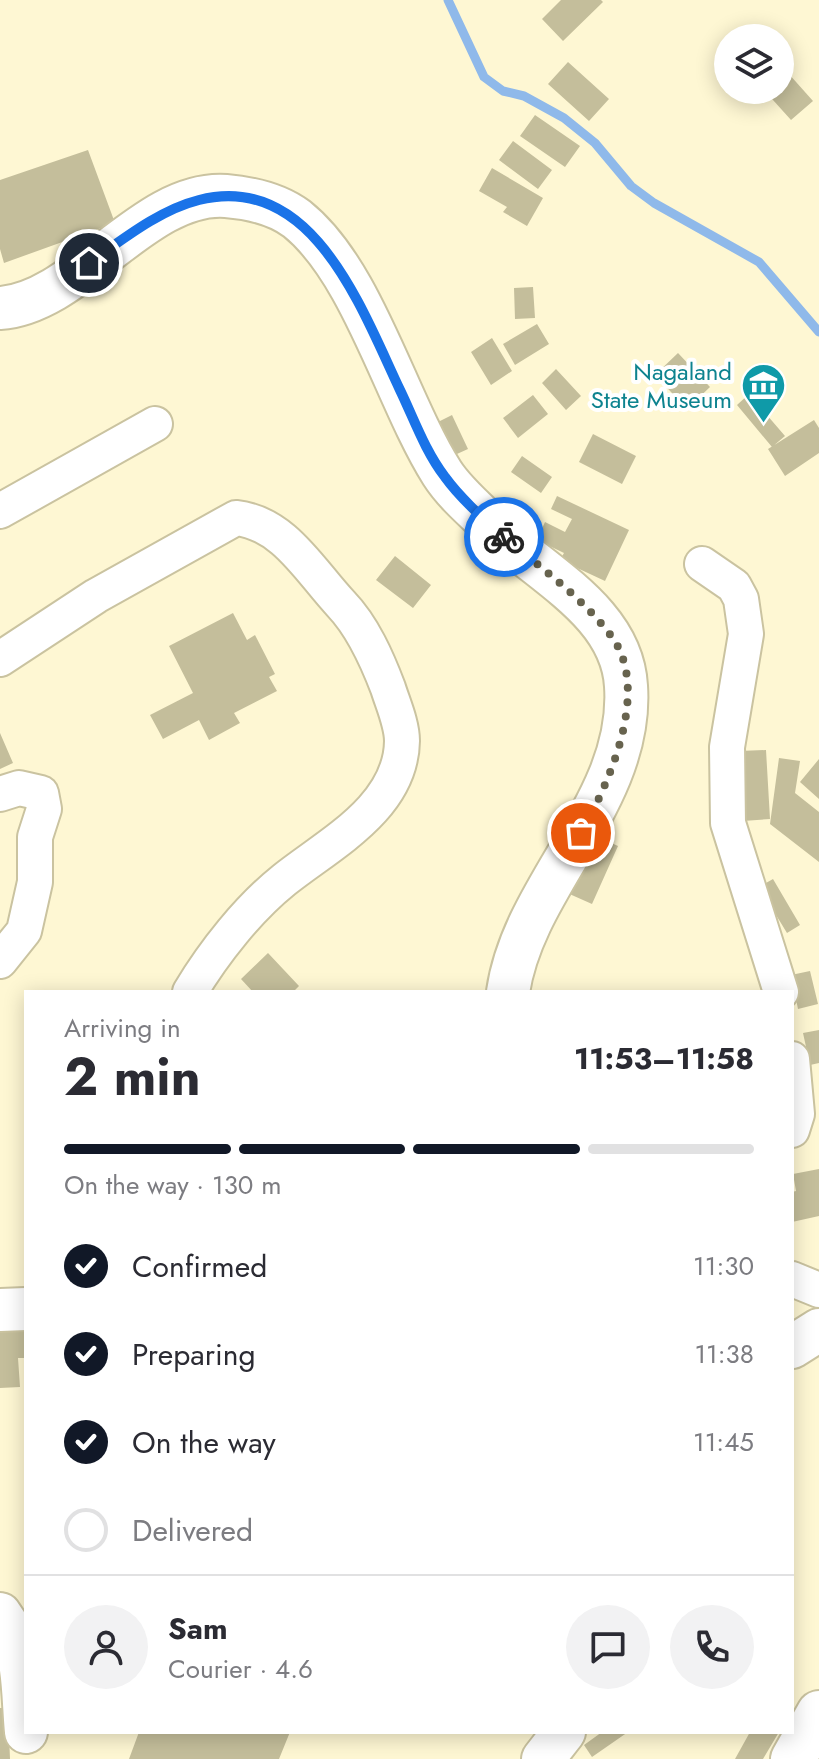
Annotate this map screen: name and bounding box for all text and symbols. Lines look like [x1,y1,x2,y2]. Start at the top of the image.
map controls [714,24,794,104]
button: layers [714,24,794,104]
pin [55,229,123,297]
icon: home [67,241,111,285]
place label: Nagaland State Museum [591,354,732,417]
museum icon: Nagaland State Museum [739,362,787,425]
courier [464,497,544,577]
icon: bike [482,515,526,559]
pin [547,799,615,867]
icon: bag [559,811,603,855]
text: Arriving in [64,1009,181,1047]
text: 11:53–11:58 [574,1037,754,1080]
text: 2 min [64,1039,201,1115]
text: On the way · 130 m [64,1166,282,1204]
icon: check [64,1244,108,1288]
text: Confirmed [132,1245,267,1288]
text: 11:30 [693,1247,754,1285]
icon: check [64,1332,108,1376]
text: Preparing [132,1333,256,1376]
text: 11:38 [694,1335,754,1373]
icon: check [64,1420,108,1464]
text: On the way [132,1421,276,1464]
text: 11:45 [693,1423,754,1461]
text: Delivered [132,1509,253,1552]
button: person [64,1605,148,1689]
button: chat [566,1605,650,1689]
button: phone [670,1605,754,1689]
text: Sam [168,1607,228,1650]
text: Courier · 4.6 [168,1650,313,1688]

